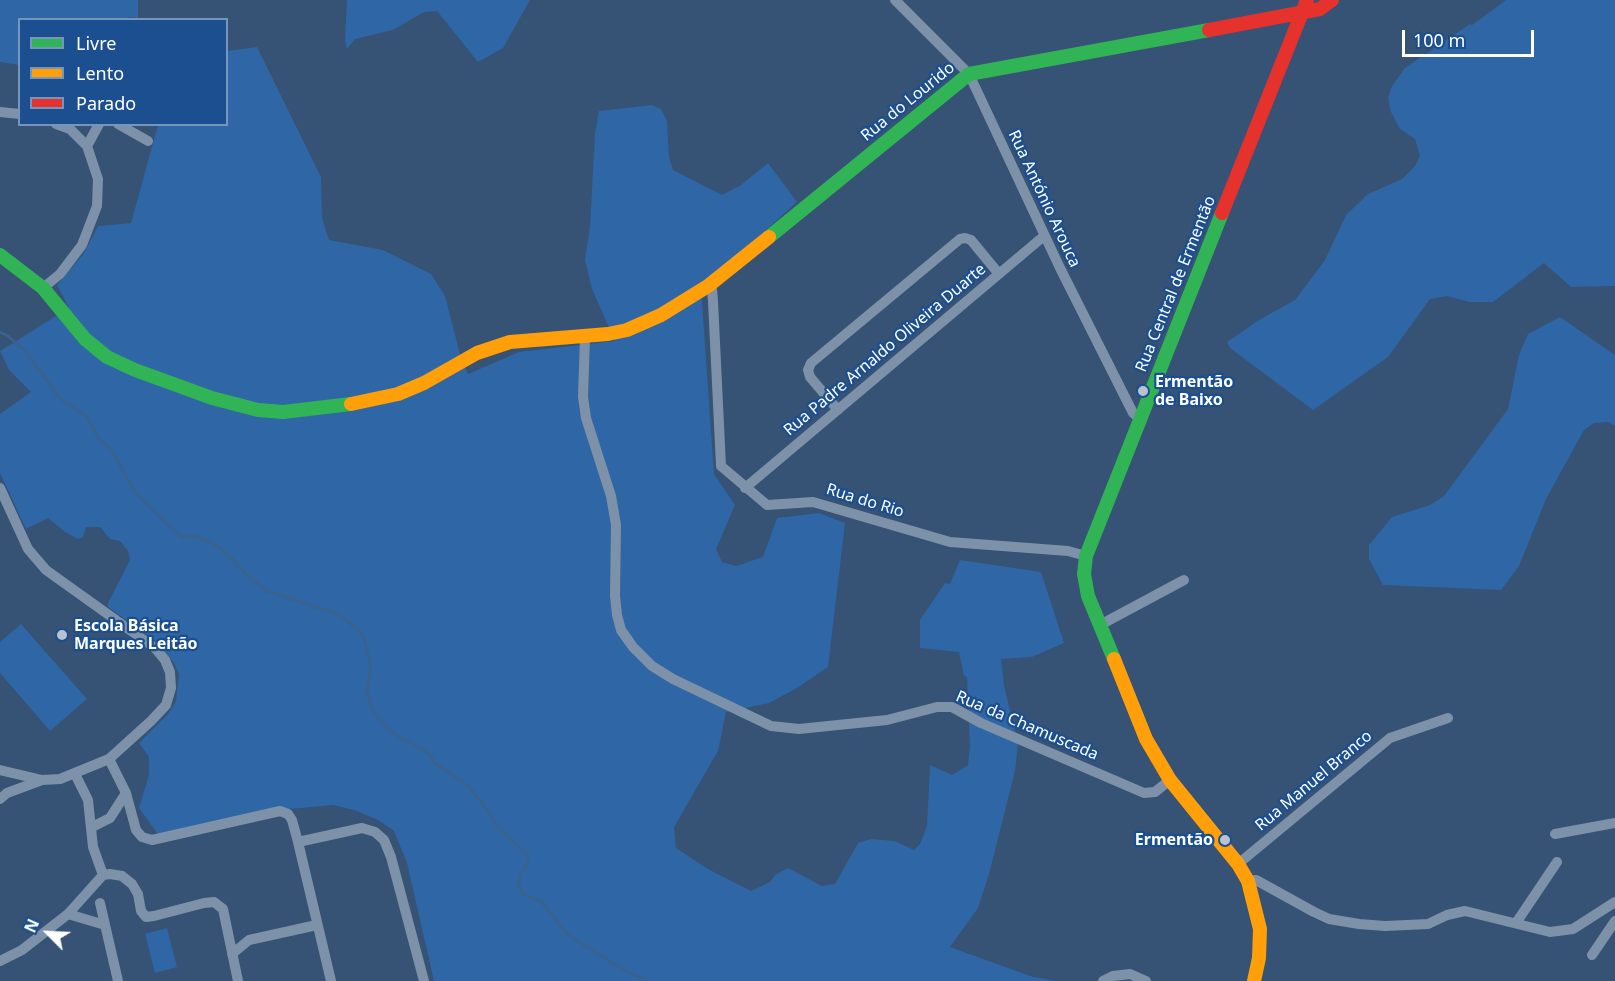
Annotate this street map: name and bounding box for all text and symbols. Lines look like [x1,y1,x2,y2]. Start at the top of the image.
legend [18,18,228,126]
scale bar [1405,18,1537,56]
text: 100 m [1413,28,1465,52]
text: Livre [76,31,116,55]
street label: Rua do Lourido [857,58,959,146]
text: Lento [76,61,124,85]
text: Parado [76,91,136,115]
street label: Rua António Arouca [1004,127,1084,271]
street label: Rua Central de Ermentão [1132,193,1220,375]
street label: Rua Padre Arnaldo Oliveira Duarte [780,260,990,440]
place label: Ermentão de Baixo [1155,372,1233,410]
marker: Ermentão de Baixo [1136,384,1150,398]
street label: Rua do Rio [824,480,906,522]
place label: Escola Básica Marques Leitão [74,616,198,654]
marker: Escola Básica Marques Leitão [55,628,69,642]
street label: Rua da Chamuscada [953,687,1101,765]
street label: Rua Manuel Branco [1252,727,1376,835]
place label: Ermentão [1135,830,1213,850]
marker: Ermentão [1218,833,1232,847]
north arrow [18,903,78,963]
text: N [19,915,44,936]

